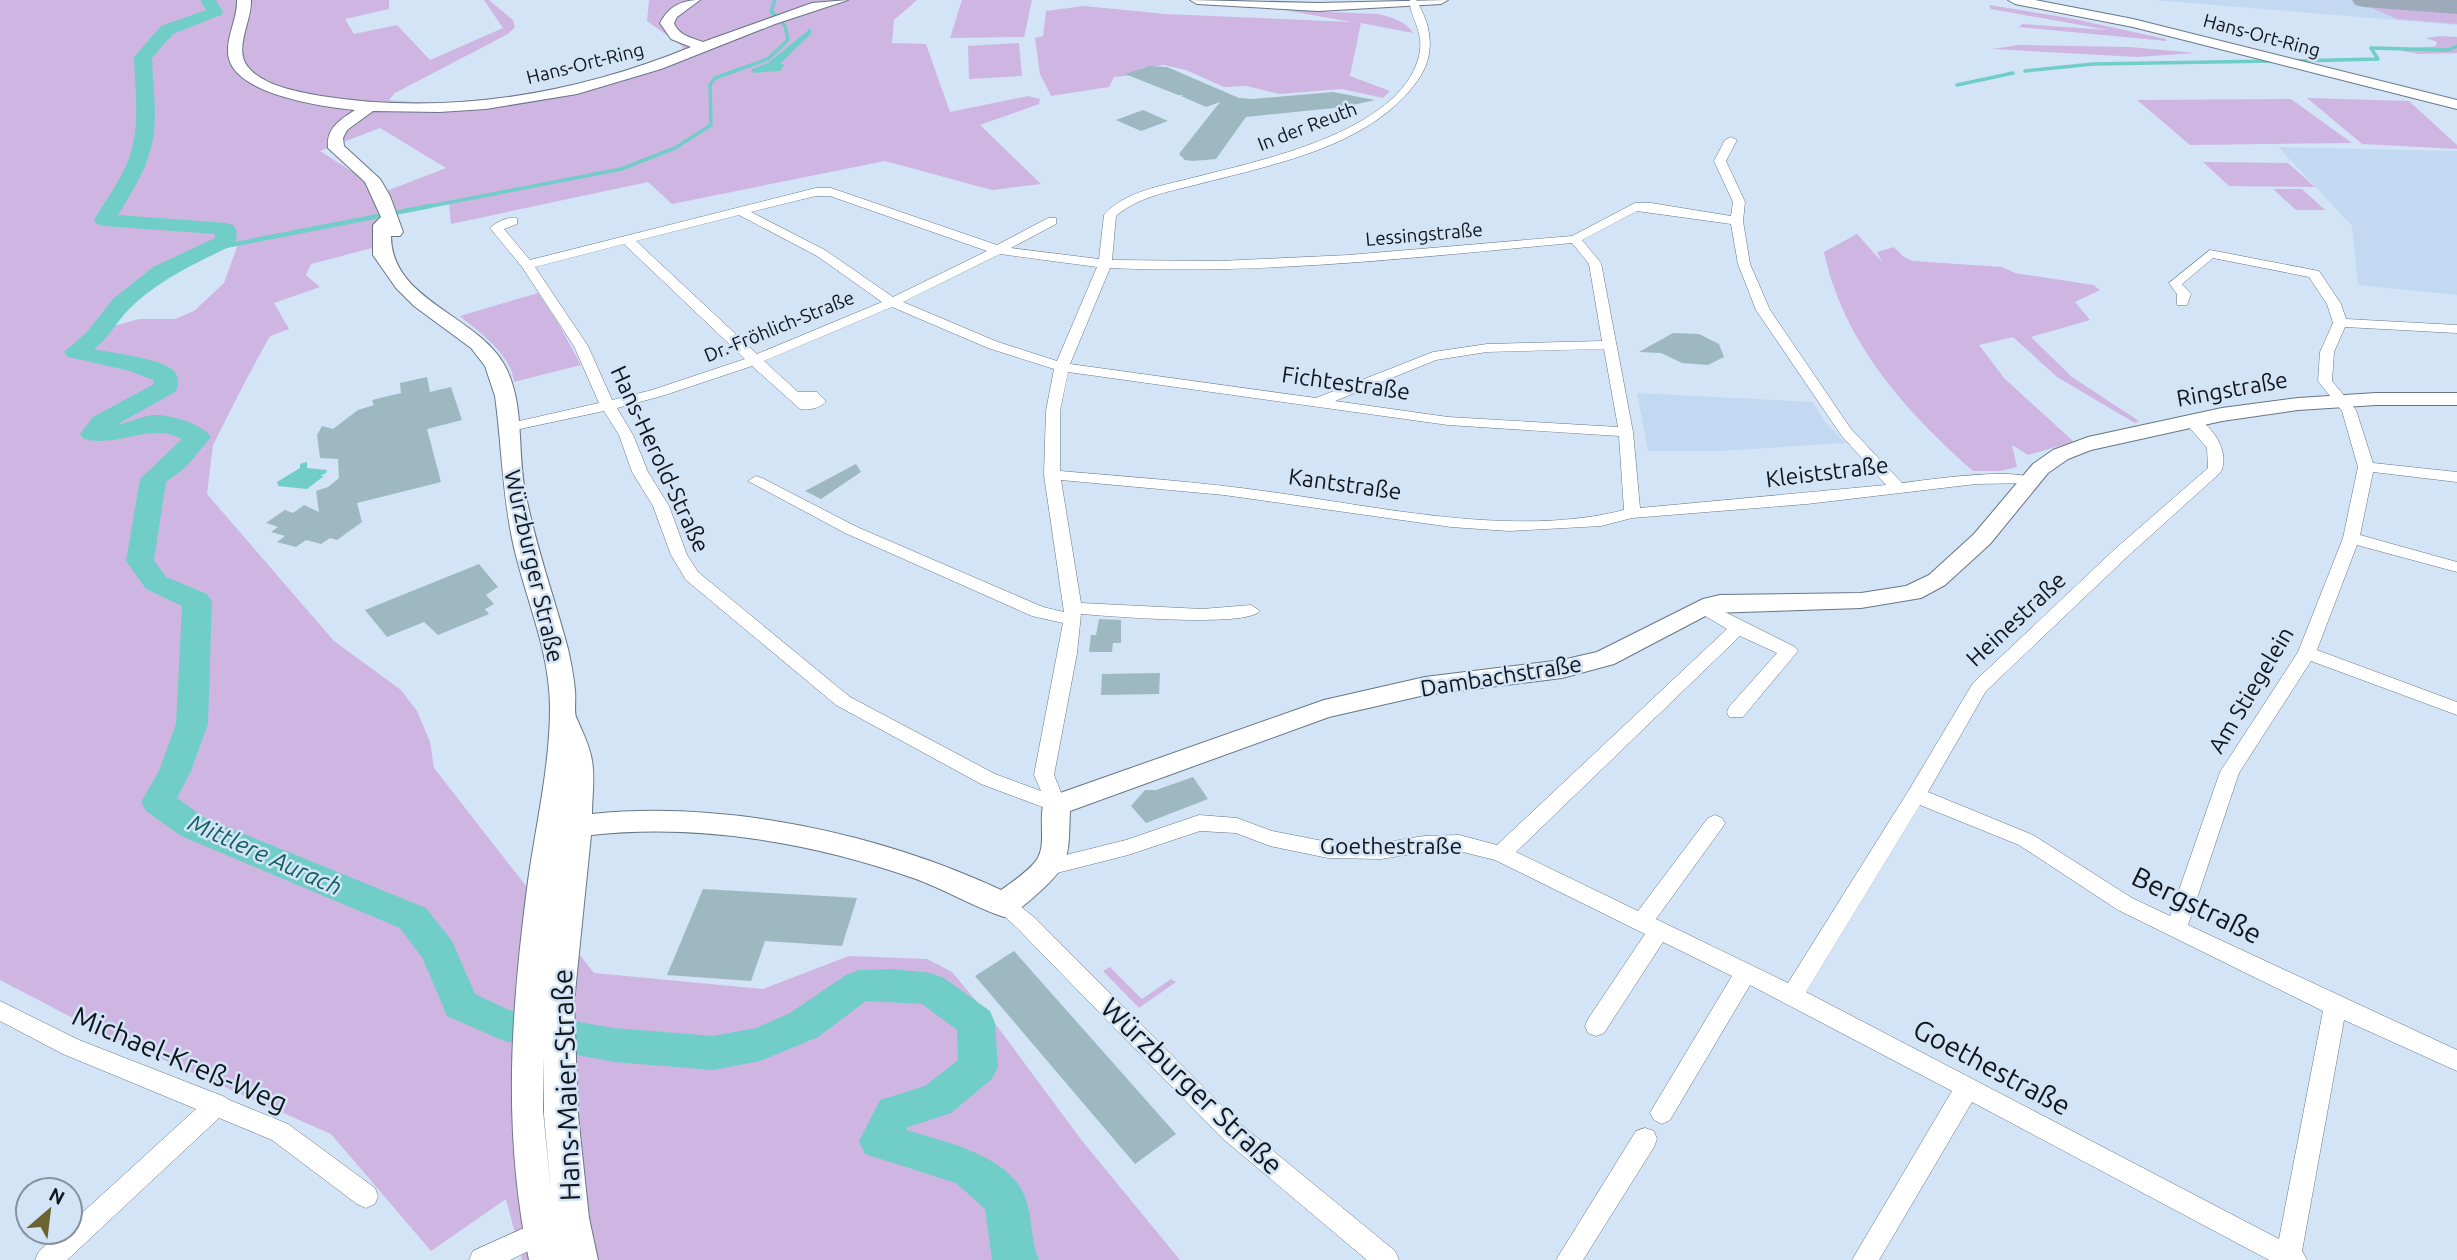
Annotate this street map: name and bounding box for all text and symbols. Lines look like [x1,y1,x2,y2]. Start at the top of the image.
street label: Hans-Ort-Ring [2201,9,2323,61]
street label: Hans-Ort-Ring [524,38,646,88]
street label: In der Reuth [1254,97,1360,155]
street label: Lessingstraße [1364,218,1484,250]
street label: Dr.-Fröhlich-Straße [701,286,857,366]
street label: Fichtestraße [1280,361,1412,404]
street label: Hans-Herold-Straße [606,362,715,556]
street label: Ringstraße [2174,366,2289,411]
street label: Kleiststraße [1764,452,1890,491]
street label: Kantstraße [1287,463,1403,504]
street label: Würzburger Straße [500,467,569,665]
street label: Heinestraße [1961,566,2070,671]
street label: Am Stiegelein [2203,622,2298,757]
street label: Dambachstraße [1418,650,1583,701]
water label: Mittlere Aurach [184,809,346,900]
street label: Goethestraße [1320,833,1462,858]
street label: Bergstraße [2127,860,2267,949]
street label: Hans-Maier-Straße [546,968,585,1202]
street label: Würzburger Straße [1095,991,1289,1180]
street label: Michael-Kreß-Weg [68,999,292,1118]
street label: Goethestraße [1908,1012,2076,1121]
north arrow [14,1176,84,1246]
text: N [46,1183,68,1209]

